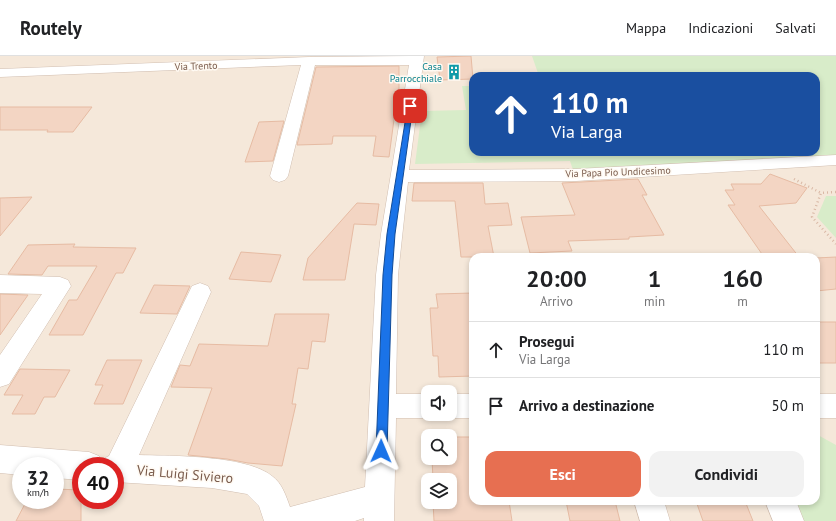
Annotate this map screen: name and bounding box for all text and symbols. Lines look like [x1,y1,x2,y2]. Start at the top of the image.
text: Routely [20,16,82,40]
text: Mappa [626,19,666,37]
text: Indicazioni [688,19,753,37]
text: Salvati [775,19,816,37]
street label: Via Trento [173,59,218,73]
place label: Casa Parrocchiale [390,60,442,85]
building icon: Casa Parrocchiale [445,63,463,81]
text: 110 m [551,84,628,121]
icon: ahead [485,88,537,140]
pin [393,89,427,123]
icon: arrive [399,95,421,117]
text: Via Larga [551,120,622,143]
street label: Via Papa Pio Undicesimo [564,164,671,180]
text: 20:00 [526,263,587,294]
text: 1 [648,263,661,294]
text: 160 [722,263,763,294]
text: Arrivo [540,293,573,310]
text: min [644,293,665,310]
text: m [737,293,748,310]
text: Prosegui [519,332,575,351]
icon: ahead [485,339,507,361]
text: 110 m [763,340,804,359]
text: Via Larga [519,351,571,368]
map controls [421,385,457,509]
button: sound [421,385,457,421]
icon: arrive [485,395,507,417]
text: Arrivo a destinazione [519,396,654,415]
text: 50 m [771,396,804,415]
button: search [421,429,457,465]
position arrow [360,430,402,472]
button: Esci [485,451,641,497]
button: Condividi [649,451,804,497]
speed limit sign: 40 [72,457,124,509]
street label: Via Luigi Siviero [135,461,234,487]
text: 32 [27,465,49,491]
button: layers [421,473,457,509]
text: km/h [27,486,49,499]

